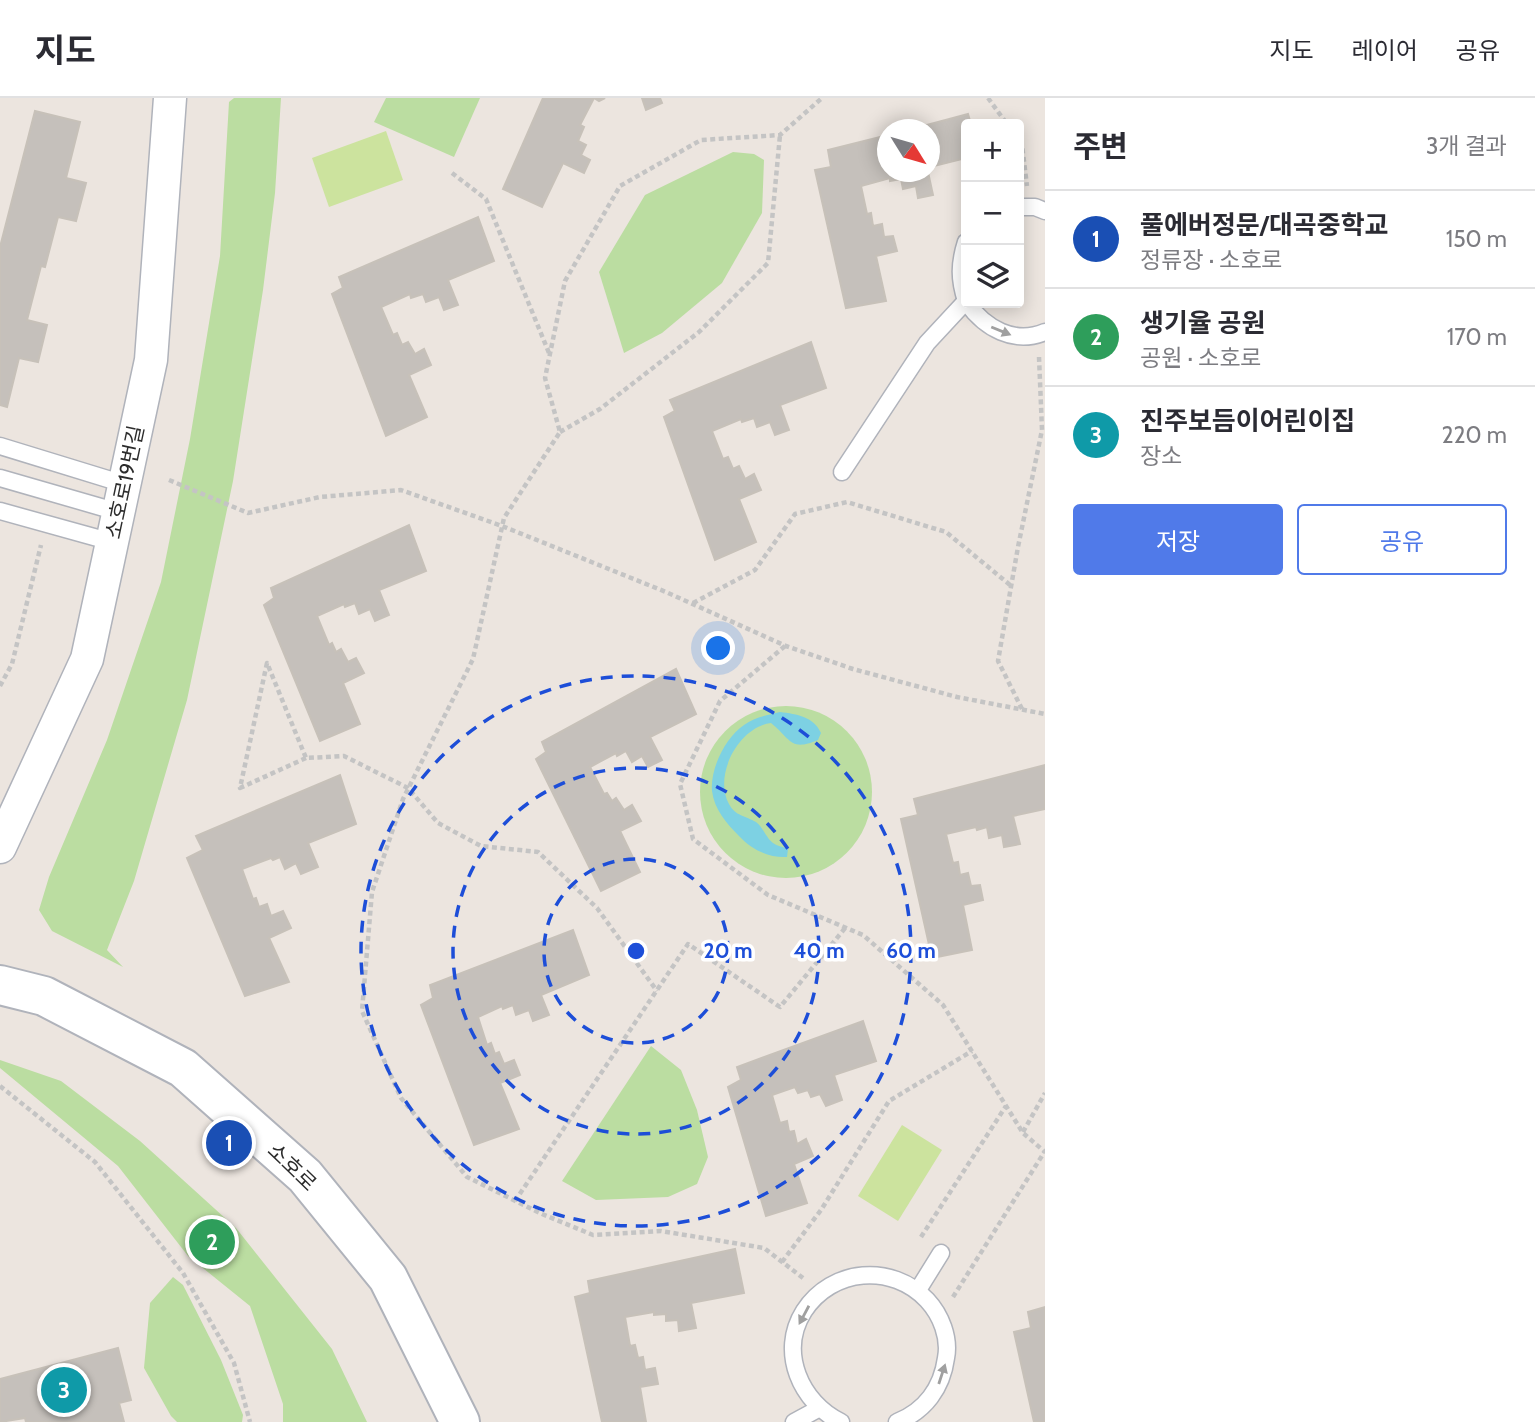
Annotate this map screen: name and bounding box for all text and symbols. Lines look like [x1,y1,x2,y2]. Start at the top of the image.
text: 지도 [35,30,96,70]
text: 지도 [1269,36,1314,65]
text: 레이어 [1352,36,1418,65]
text: 공유 [1456,36,1500,65]
north arrow [877,119,940,182]
map controls [961,119,1024,308]
button: + [961,119,1024,182]
text: 주변 [1073,128,1128,165]
text: 3개 결과 [1426,132,1507,160]
button: − [961,182,1024,245]
text: 풀에버정문/대곡중학교 [1140,209,1389,241]
text: 1 [1092,225,1100,253]
text: 150 m [1446,225,1507,253]
button: layers [961,245,1024,308]
text: 정류장 · 소호로 [1140,246,1283,274]
text: 생기율 공원 [1140,307,1265,339]
text: 2 [1090,323,1102,351]
text: 170 m [1447,323,1507,351]
one-way arrow [991,325,1012,336]
text: 공원 · 소호로 [1140,344,1262,372]
text: 진주보듬이어린이집 [1140,405,1355,437]
text: 3 [1090,421,1102,449]
text: 220 m [1441,421,1507,449]
street label: 소호로19번길 [100,423,149,541]
text: 장소 [1140,442,1182,470]
button: 저장 [1073,504,1283,575]
button: 공유 [1297,504,1507,575]
your location [701,631,735,665]
text: 20 m [704,938,752,963]
text: 40 m [794,938,844,963]
text: 60 m [886,938,936,963]
centre of rings [624,939,648,963]
pin: 1 [206,1117,252,1169]
street label: 소호로 [263,1138,322,1196]
pin: 2 [189,1216,235,1268]
one-way arrow [798,1305,810,1324]
pin: 3 [41,1364,87,1416]
one-way arrow [937,1364,947,1385]

